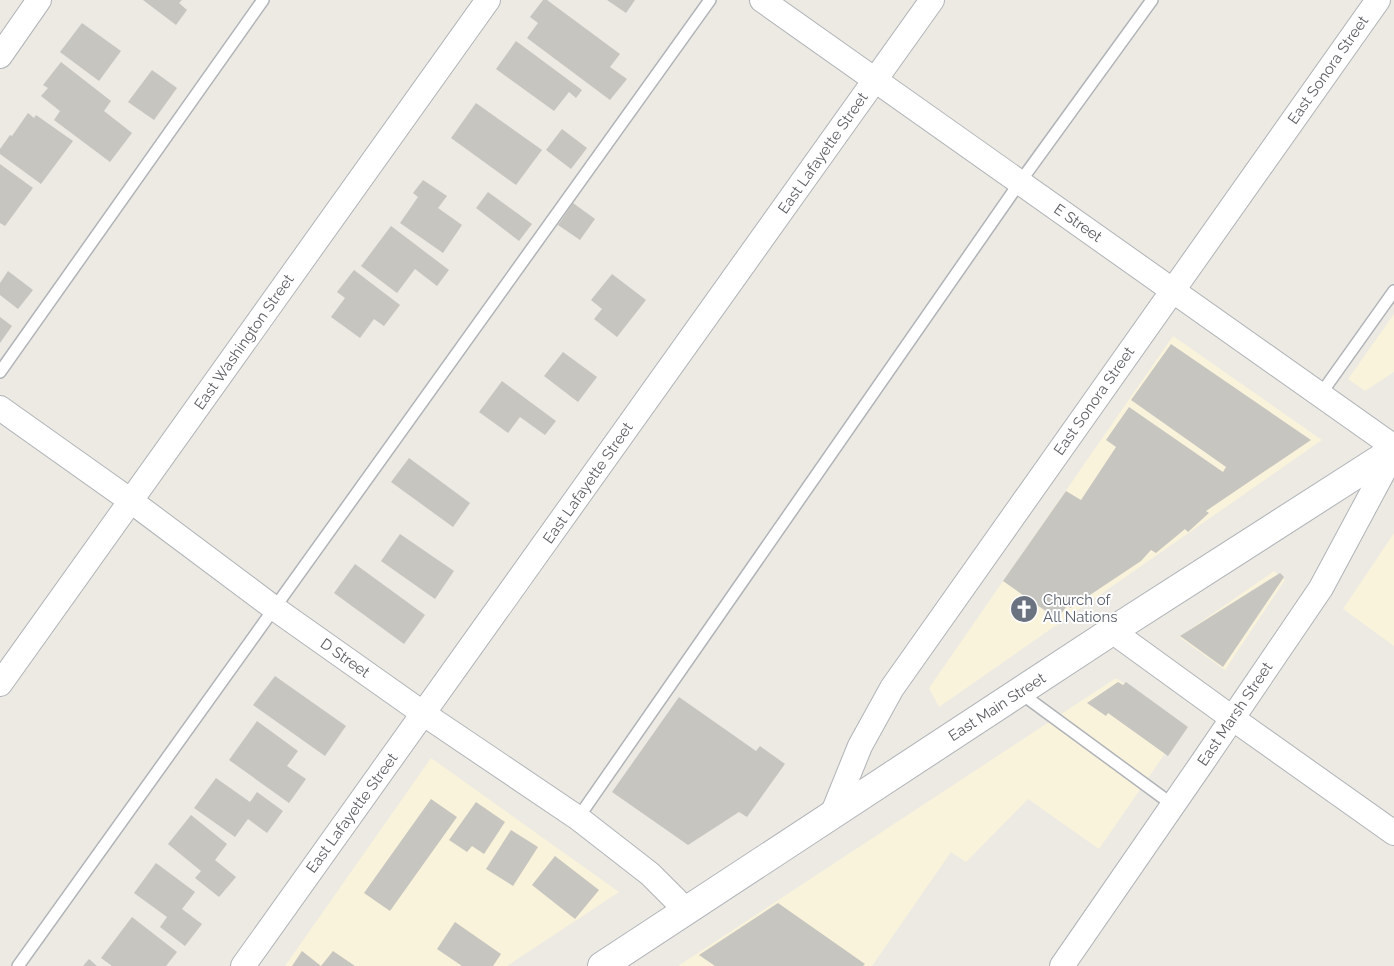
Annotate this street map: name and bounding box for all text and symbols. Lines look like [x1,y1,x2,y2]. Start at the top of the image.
street label: East Sonora Street [1284,12,1372,128]
street label: East Lafayette Street [774,89,872,217]
street label: E Street [1050,200,1106,246]
street label: East Washington Street [190,271,298,413]
street label: East Sonora Street [1050,343,1138,459]
street label: East Lafayette Street [539,419,637,547]
place label: Church of All Nations [1043,591,1118,626]
church icon: Church of All Nations [1009,594,1039,624]
street label: D Street [317,635,373,681]
street label: East Marsh Street [1194,659,1276,769]
street label: East Main Street [945,669,1049,745]
street label: East Lafayette Street [302,750,402,876]

